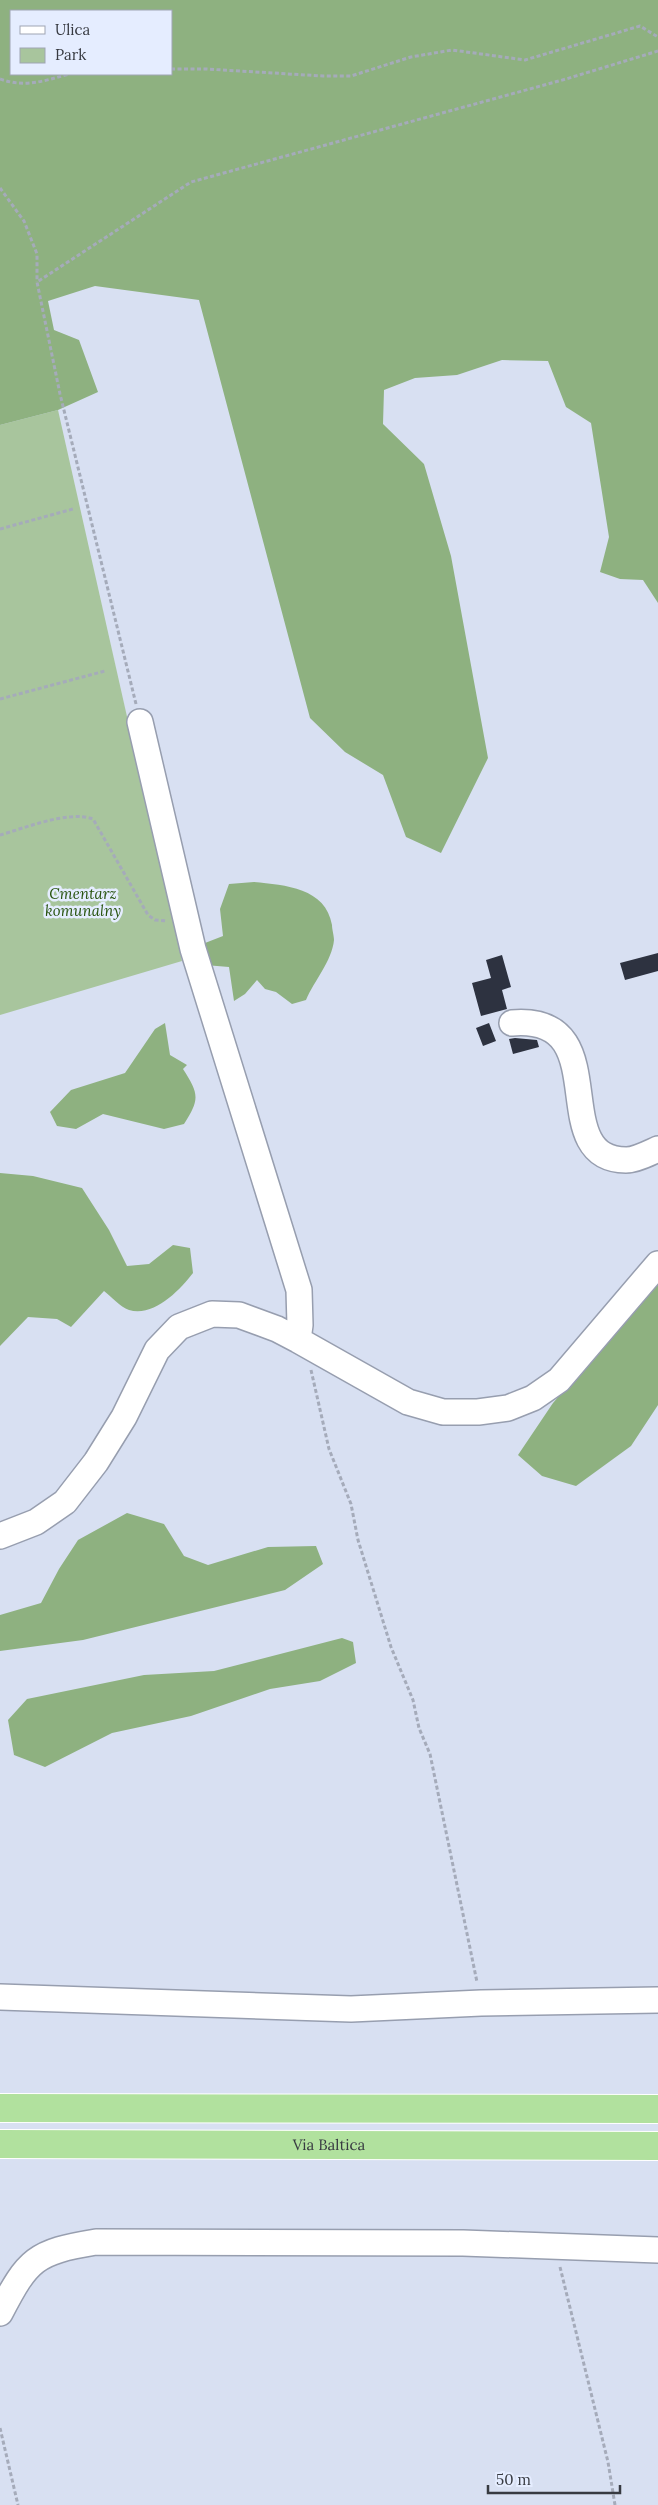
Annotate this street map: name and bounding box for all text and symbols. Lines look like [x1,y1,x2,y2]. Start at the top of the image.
legend [10,10,172,75]
text: Ulica [55,20,91,39]
text: Park [55,45,86,64]
park label: Cmentarz komunalny [45,884,121,920]
street label: Via Baltica [292,2135,365,2154]
scale bar [488,2462,620,2494]
text: 50 m [496,2470,531,2489]

